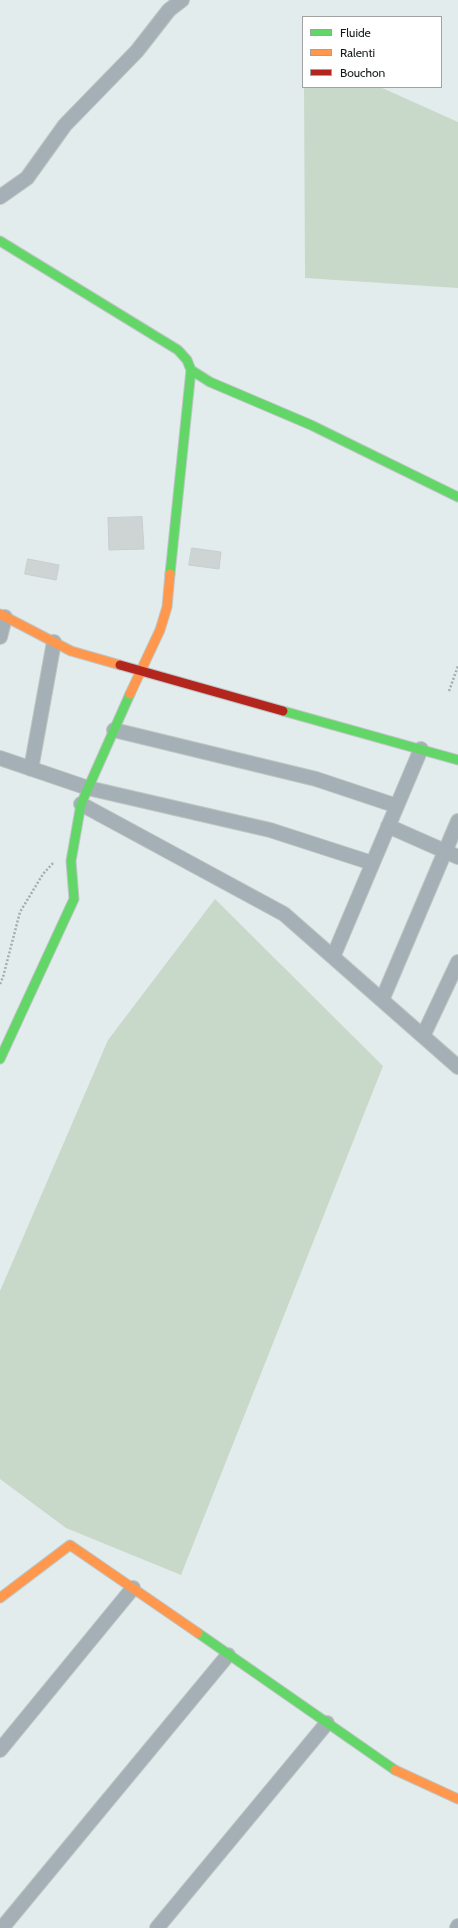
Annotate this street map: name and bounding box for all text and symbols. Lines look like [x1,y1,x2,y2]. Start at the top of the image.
legend [302,16,442,88]
text: Fluide [340,25,371,40]
text: Ralenti [340,45,375,60]
text: Bouchon [340,65,385,80]

